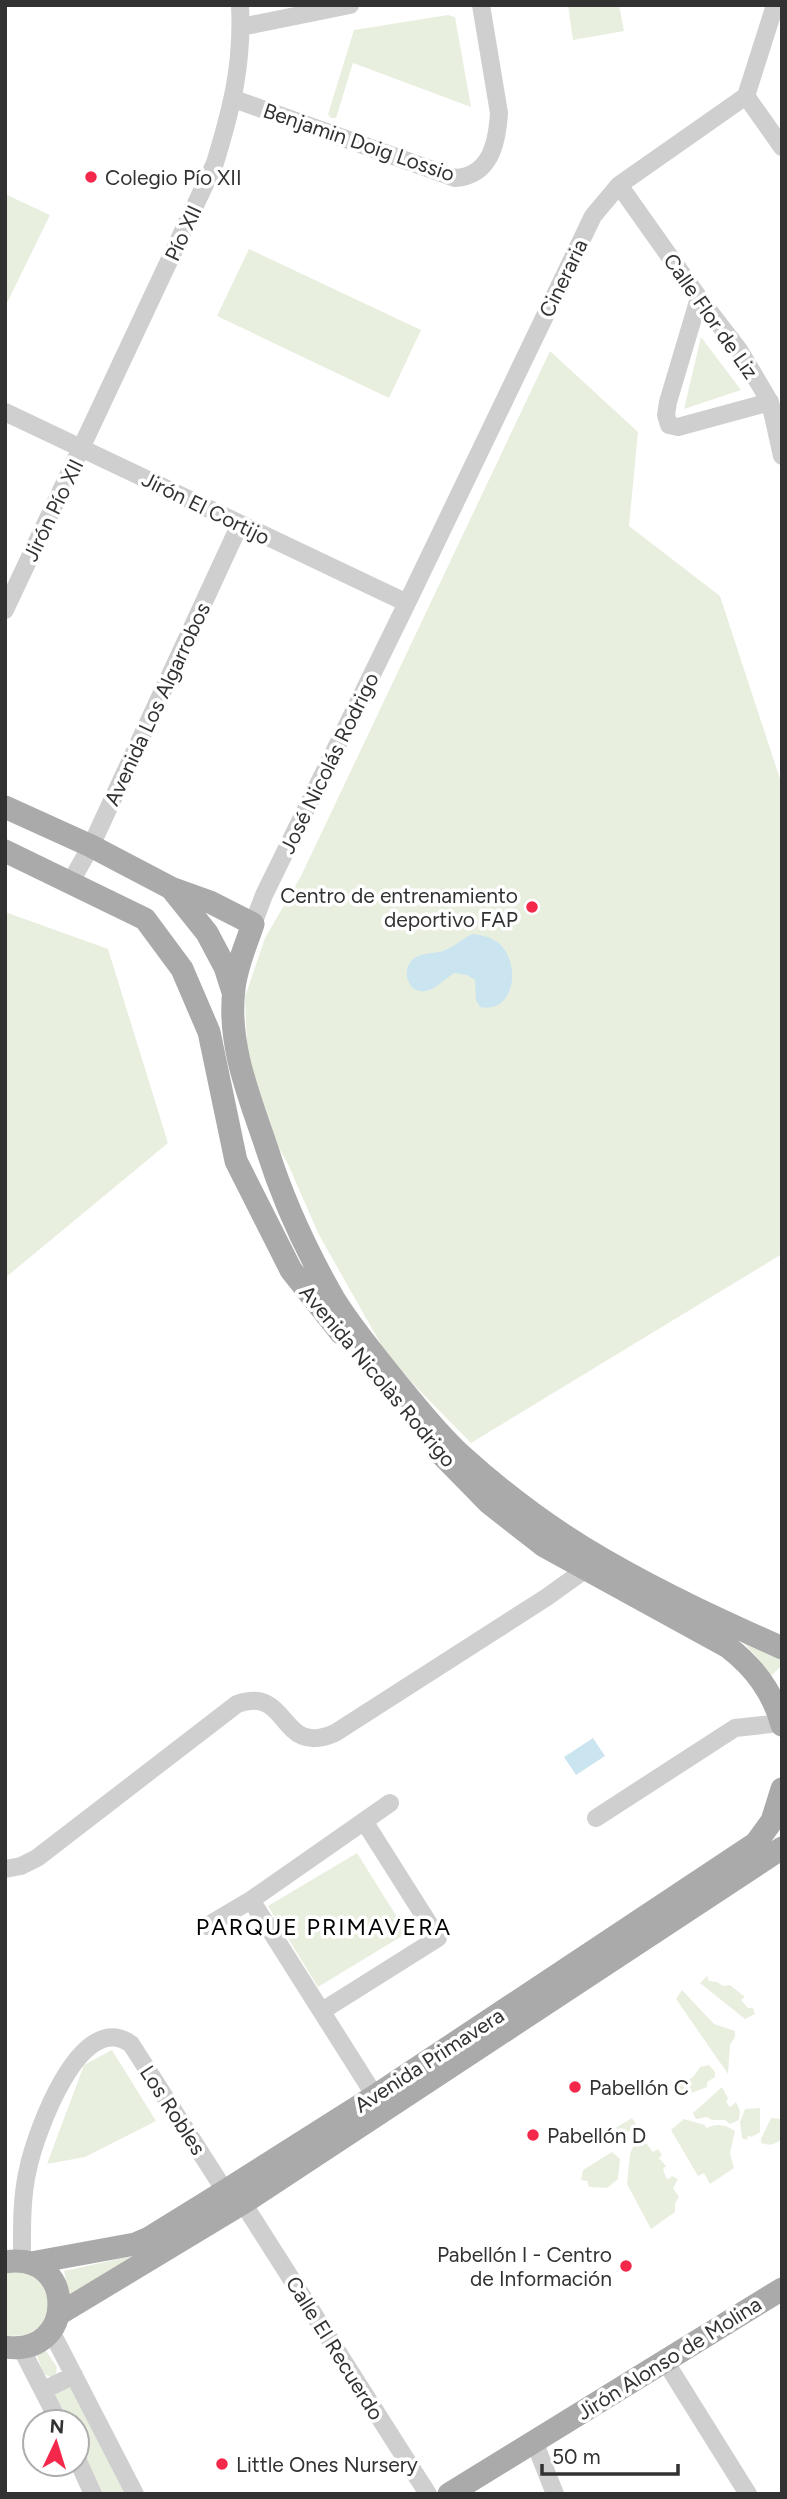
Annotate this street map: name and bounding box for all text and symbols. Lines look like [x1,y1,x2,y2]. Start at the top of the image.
street label: Benjamin Doig Lossio [260,97,458,187]
place label: Colegio Pío XII [105,165,242,190]
marker: Colegio Pío XII [83,169,99,185]
street label: Pío XII [159,201,207,265]
street label: Cineraria [533,235,593,321]
street label: Calle Flor de Liz [659,249,763,383]
street label: Jirón Pío XII [18,455,88,565]
street label: Jirón El Cortijo [138,466,274,550]
street label: Avenida Los Algarrobos [99,598,215,810]
street label: José Nicolás Rodrigo [274,668,384,858]
place label: Centro de entrenamiento deportivo FAP [280,883,518,932]
marker: Centro de entrenamiento deportivo FAP [524,899,540,915]
street label: Avenida Nicolàs Rodrigo [295,1280,461,1472]
district label: PARQUE PRIMAVERA [196,1913,452,1941]
street label: Avenida Primavera [350,2002,508,2118]
street label: Los Robles [135,2061,211,2159]
place label: Pabellón C [589,2075,689,2100]
marker: Pabellón C [567,2079,583,2095]
place label: Pabellón D [547,2123,646,2148]
marker: Pabellón D [525,2127,541,2143]
place label: Pabellón I - Centro de Información [437,2242,612,2291]
marker: Pabellón I - Centro de Información [618,2258,634,2274]
street label: Calle El Recuerdo [281,2272,389,2424]
street label: Jirón Alonso de Molina [572,2291,766,2425]
north arrow [21,2408,91,2478]
text: N [49,2415,65,2439]
scale bar [542,2432,678,2476]
text: 50 m [552,2444,601,2469]
place label: Little Ones Nursery [236,2452,418,2477]
marker: Little Ones Nursery [214,2456,230,2472]

